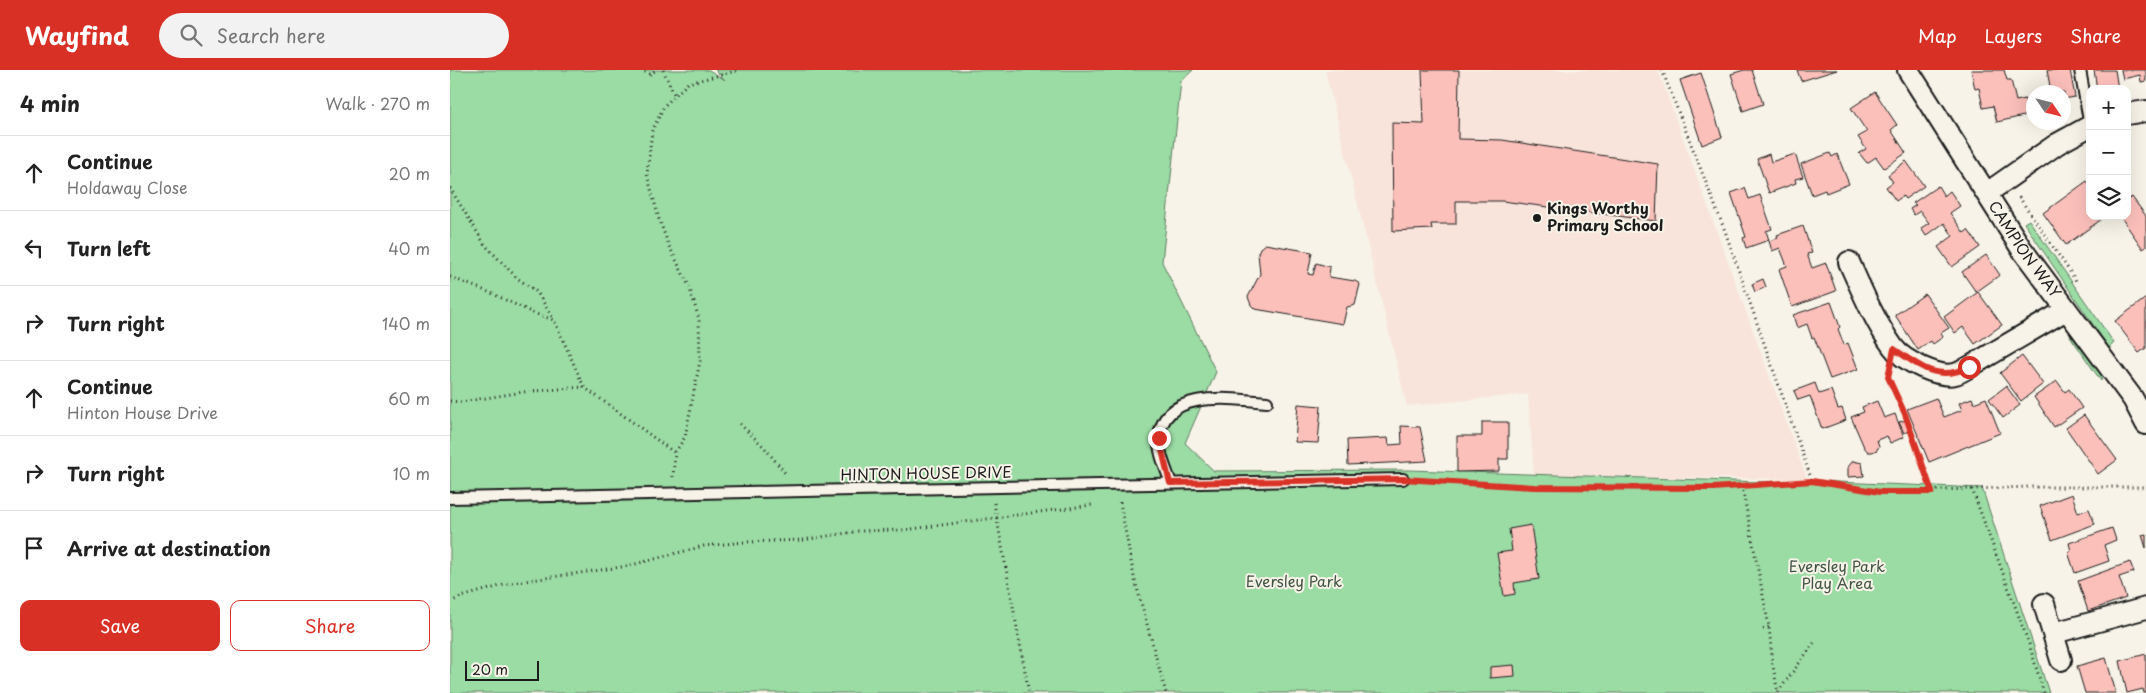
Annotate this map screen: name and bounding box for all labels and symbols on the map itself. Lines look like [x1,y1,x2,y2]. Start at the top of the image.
north arrow [2026,85,2071,130]
street label: CAMPION WAY [1984,195,2068,303]
place label: Kings Worthy Primary School [1547,196,1663,236]
marker: Kings Worthy Primary School [1531,212,1543,224]
route start [1958,356,1981,379]
route end [1148,427,1171,450]
street label: HINTON HOUSE DRIVE [840,460,1012,485]
park label: Eversley Park Play Area [1789,554,1885,594]
park label: Eversley Park [1246,569,1342,592]
scale bar [465,658,539,681]

